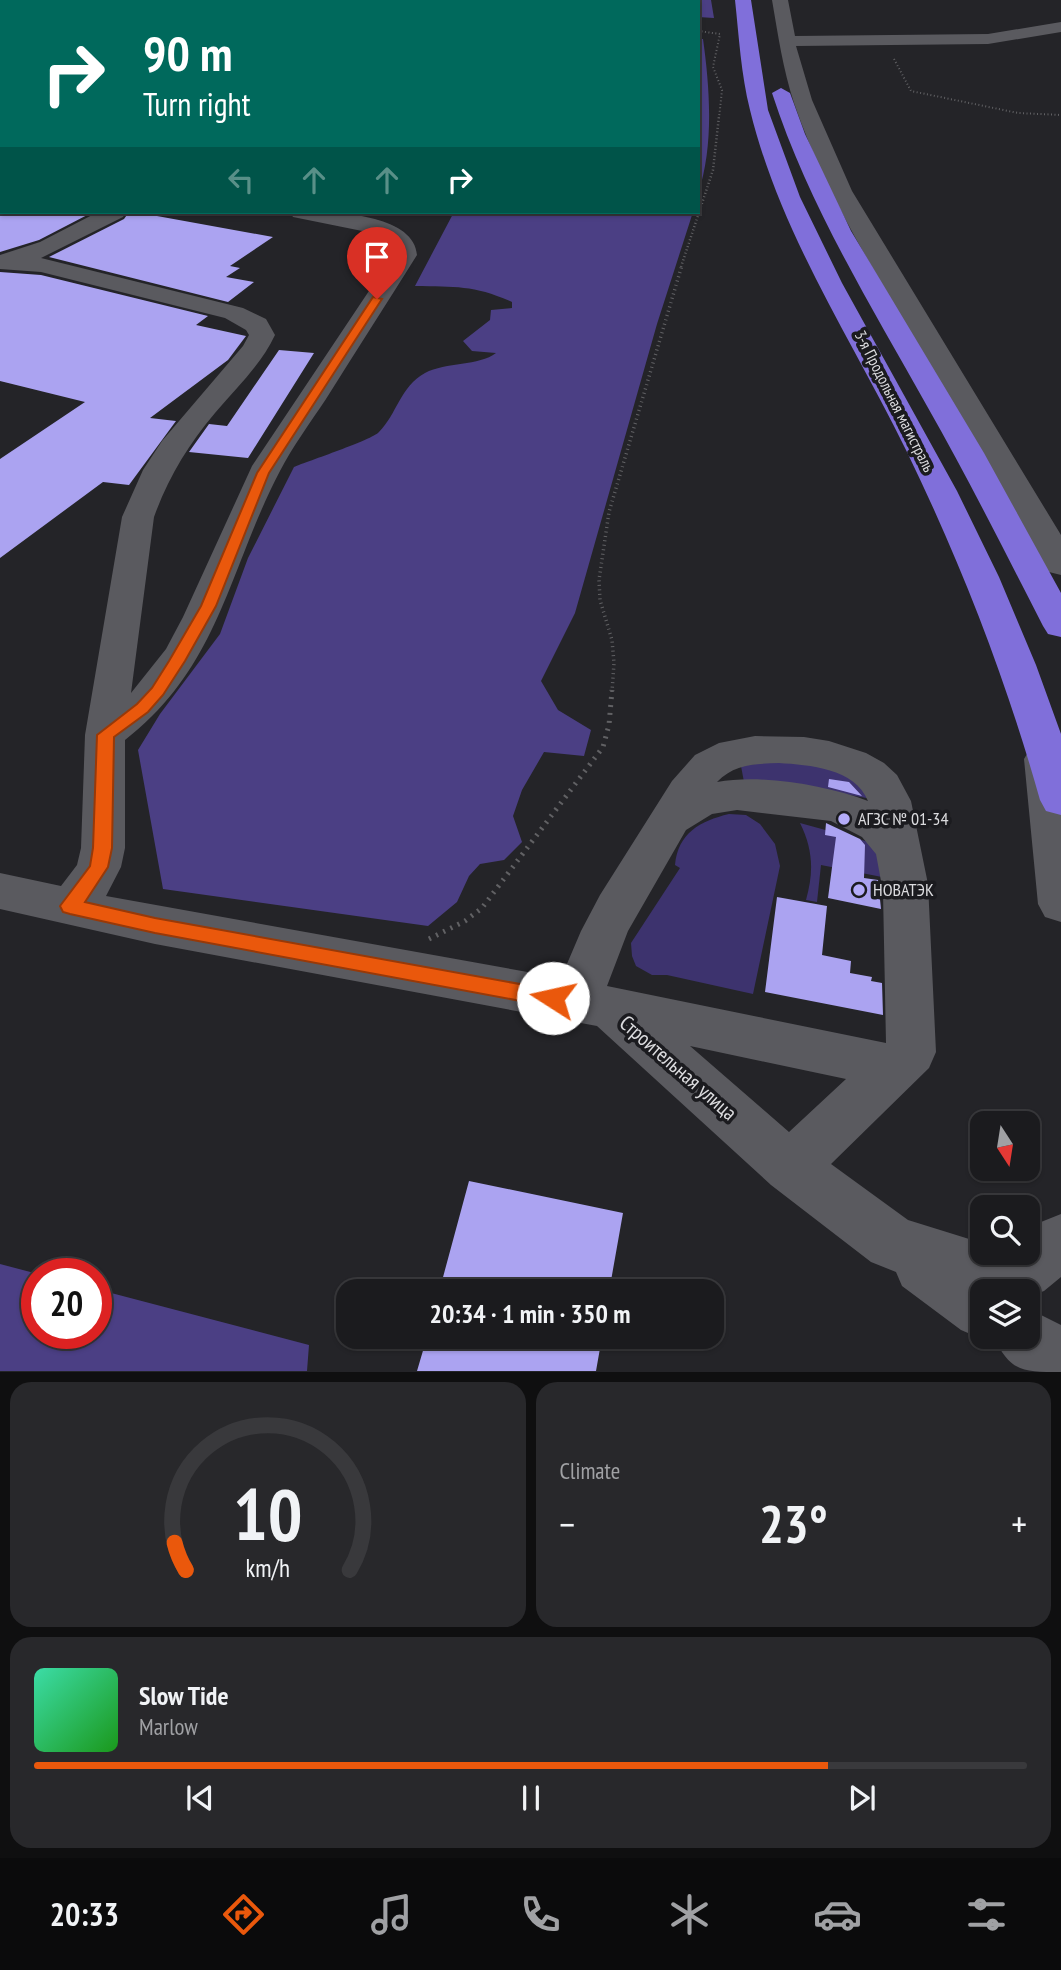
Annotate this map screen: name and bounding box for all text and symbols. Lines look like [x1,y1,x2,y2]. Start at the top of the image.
text: 90 m [143,21,232,85]
icon: right [28,28,119,119]
text: Turn right [143,83,251,125]
icon: left [222,161,260,199]
icon: ahead [295,161,333,199]
icon: ahead [368,161,406,199]
icon: right [441,161,479,199]
pin [347,227,407,299]
icon: arrive [358,238,396,276]
street label: 3-я Продольная магистраль [851,327,939,475]
place label: АГЗС № 01-34 [858,807,949,830]
marker: АГЗС № 01-34 [836,811,852,827]
place label: НОВАТЭК [873,878,934,901]
marker: НОВАТЭК [851,882,867,898]
position arrow [516,961,590,1035]
street label: Строительная улица [614,1009,743,1126]
north arrow [970,1111,1040,1181]
map controls [970,1111,1040,1349]
button: search [970,1195,1040,1265]
speed limit sign: 20 [21,1258,112,1349]
button: layers [970,1279,1040,1349]
text: 20:34 · 1 min · 350 m [430,1297,630,1330]
text: Climate [560,1456,620,1485]
text: 10 [233,1467,303,1561]
text: 23° [759,1490,828,1557]
text: − [560,1499,575,1548]
text: + [1011,1499,1027,1548]
text: km/h [246,1552,290,1584]
text: Slow Tide [139,1679,229,1712]
text: Marlow [139,1712,198,1741]
icon: previous [181,1779,219,1817]
icon: pause [512,1779,550,1817]
icon: next [843,1779,881,1817]
icon: directions [219,1890,268,1939]
icon: music [367,1890,416,1939]
icon: phone [516,1890,565,1939]
icon: climate [665,1890,714,1939]
icon: car [813,1890,862,1939]
icon: filters [962,1890,1011,1939]
text: 20:33 [50,1893,119,1935]

